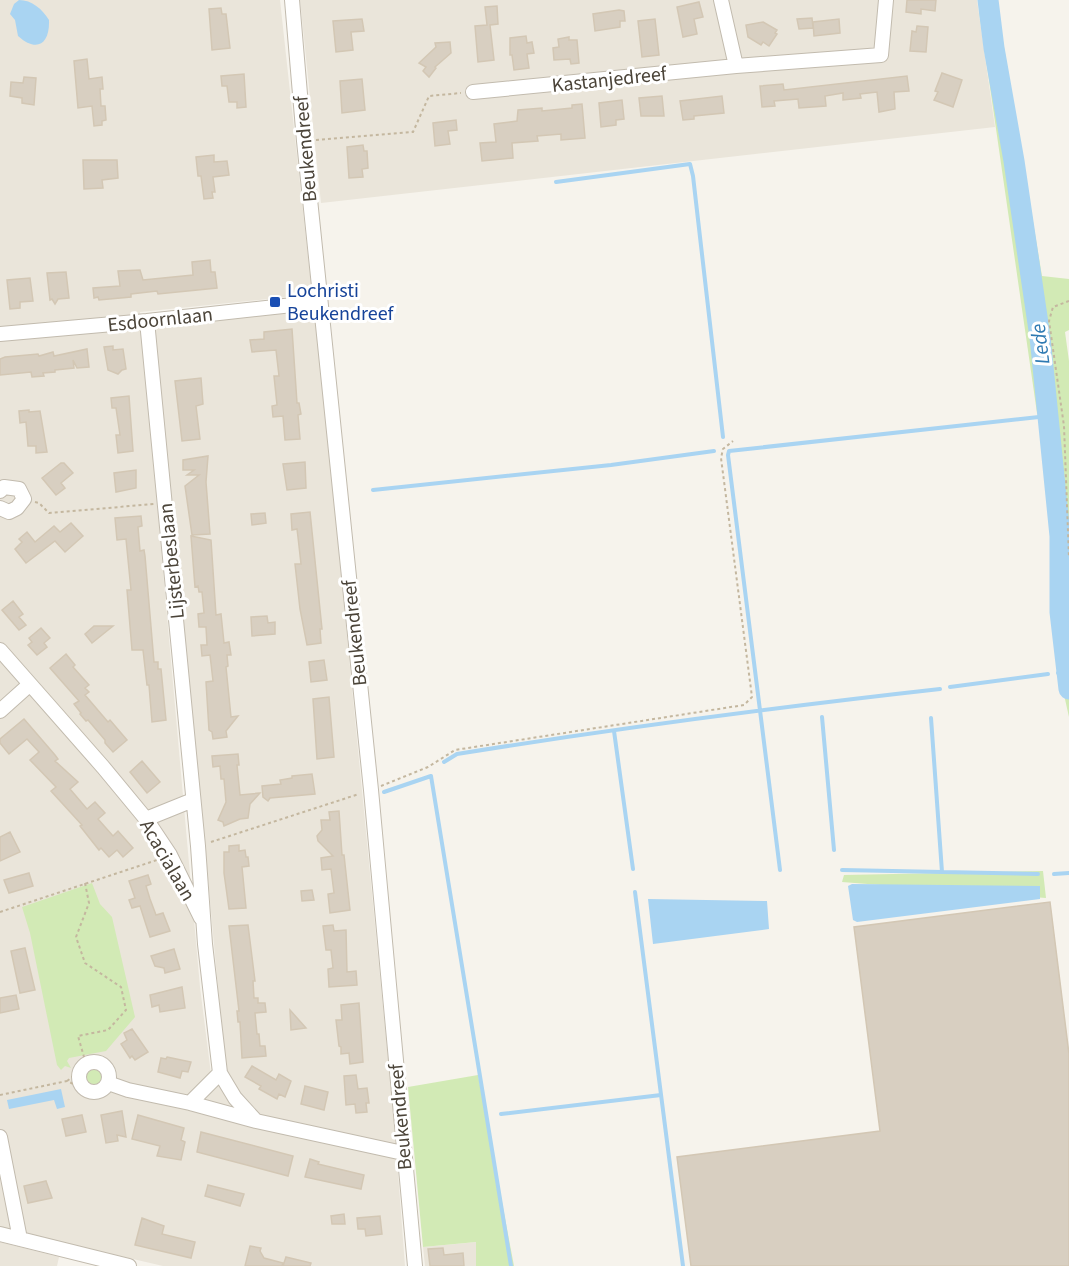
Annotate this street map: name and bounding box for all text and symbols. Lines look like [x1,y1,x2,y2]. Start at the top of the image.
street label: Kastanjedreef [550,60,669,100]
street label: Beukendreef [287,94,325,203]
place label: Lochristi Beukendreef [287,277,395,328]
marker: Lochristi Beukendreef [268,295,282,309]
street label: Esdoornlaan [106,301,214,339]
water label: Lede [1023,322,1057,366]
street label: Lijsterbeslaan [152,502,192,620]
street label: Beukendreef [335,577,374,687]
street label: Acacialaan [132,814,202,907]
street label: Beukendreef [382,1062,420,1171]

